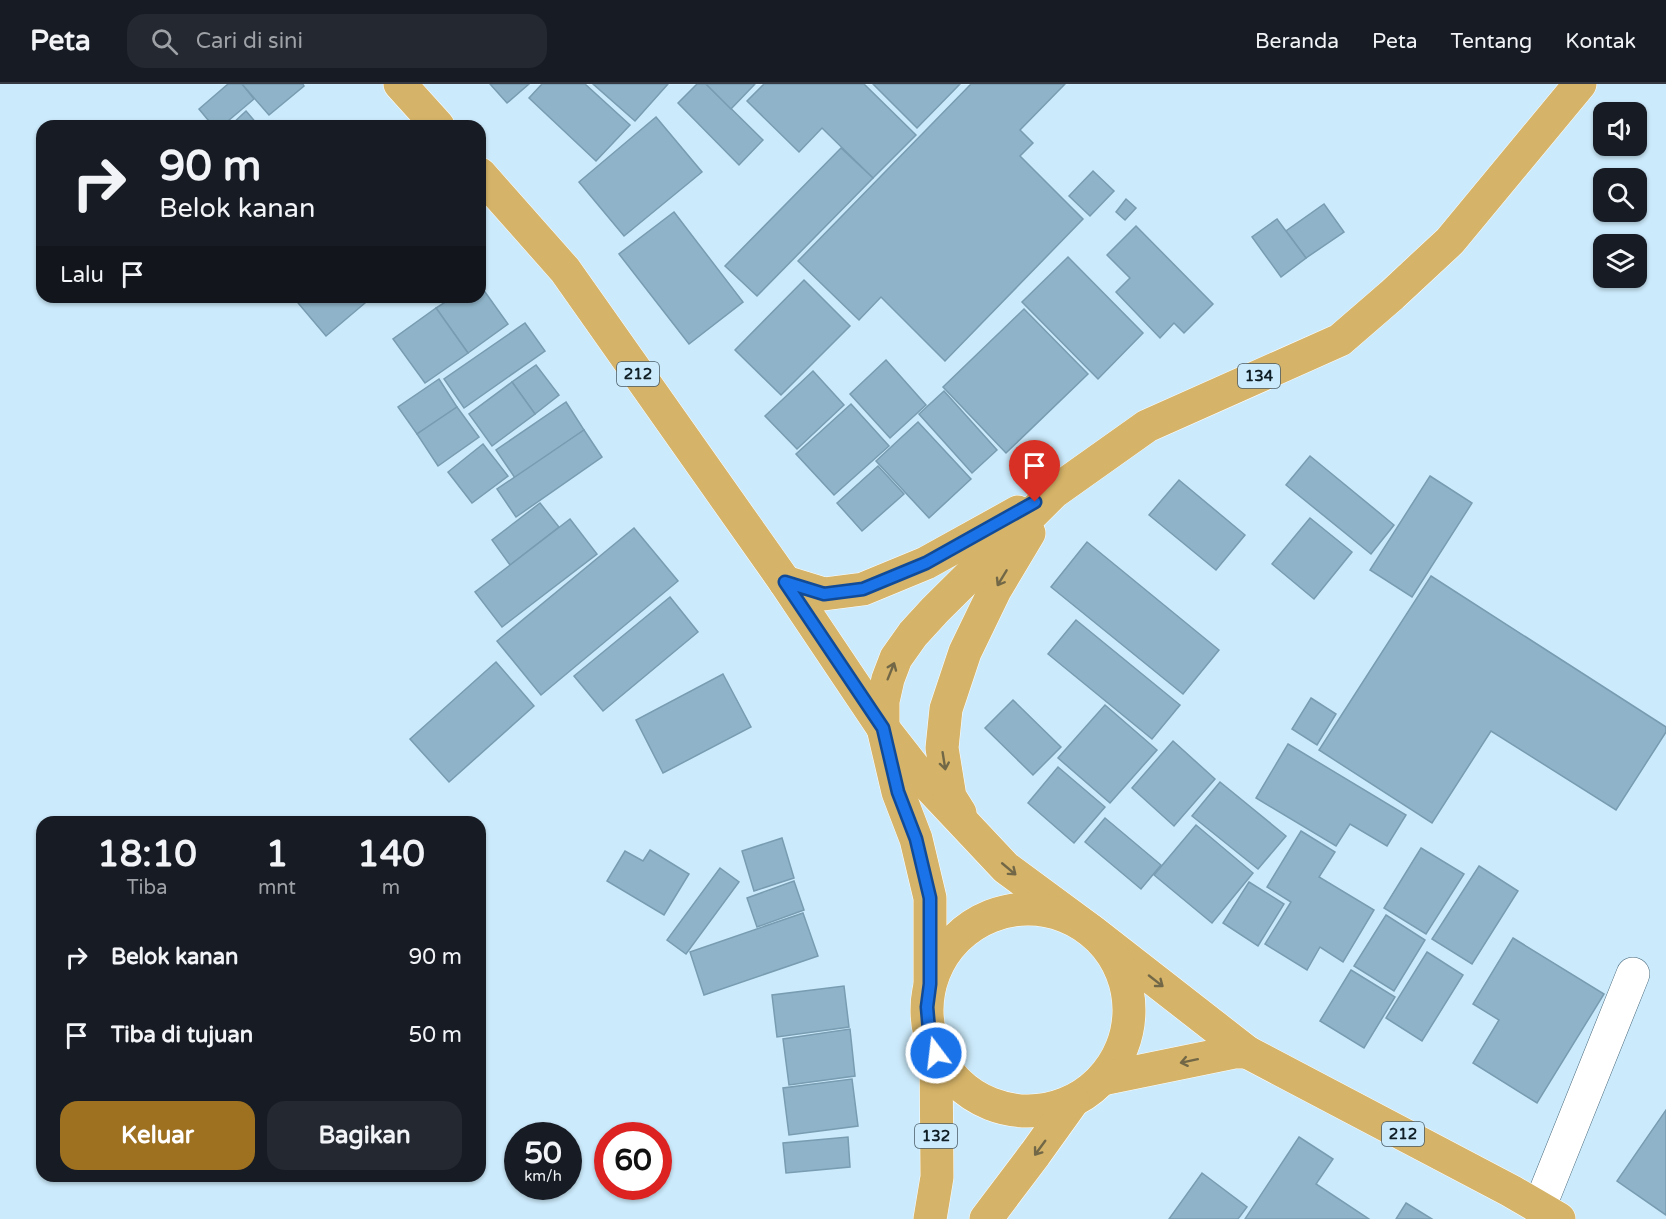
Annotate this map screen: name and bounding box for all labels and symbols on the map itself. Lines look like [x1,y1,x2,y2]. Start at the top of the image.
road number: 212 [617,362,659,386]
road number: 134 [1238,364,1280,388]
pin [1009,440,1060,502]
one-way arrow [996,569,1008,586]
one-way arrow [886,662,897,681]
one-way arrow [939,751,950,770]
one-way arrow [1001,863,1017,876]
one-way arrow [1148,975,1164,988]
position arrow [904,1021,968,1085]
one-way arrow [1180,1056,1200,1067]
speed limit sign: 60 [594,1122,672,1200]
road number: 212 [1382,1122,1424,1146]
road number: 132 [915,1124,957,1148]
one-way arrow [1034,1140,1046,1156]

